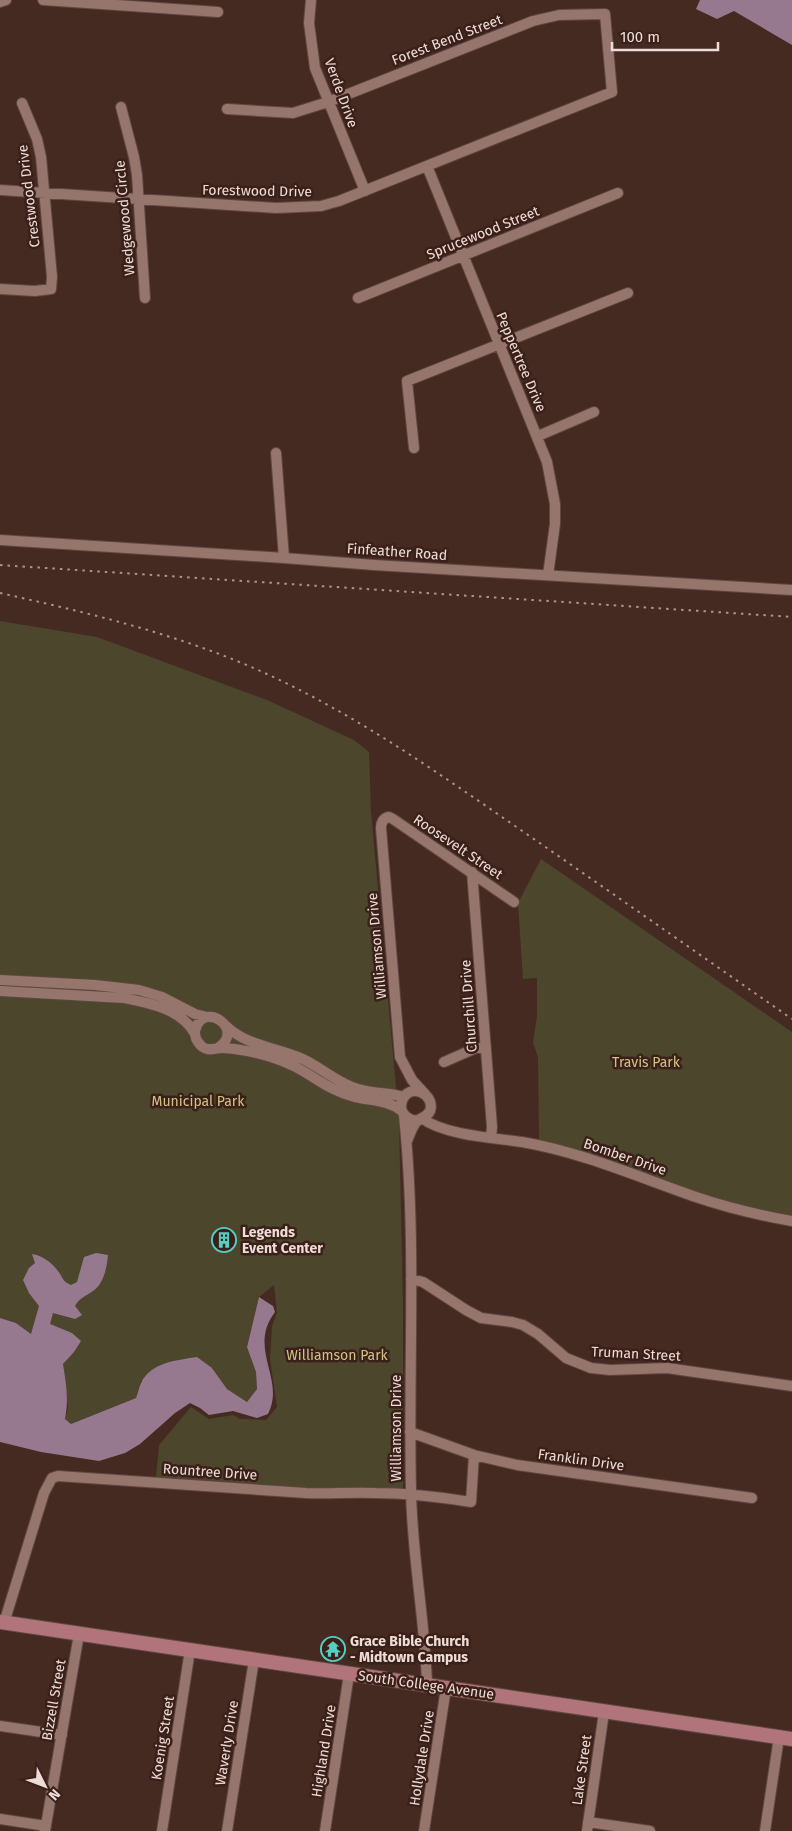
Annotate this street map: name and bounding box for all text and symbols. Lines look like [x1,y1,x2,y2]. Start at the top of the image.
street label: Forest Bend Street [389,11,505,69]
scale bar [612,20,718,52]
text: 100 m [620,28,660,46]
street label: Verde Drive [321,56,361,130]
street label: Crestwood Drive [14,144,44,248]
street label: Wedgewood Circle [111,160,139,276]
street label: Forestwood Drive [202,182,312,200]
street label: Sprucewood Street [424,202,543,263]
street label: Peppertree Drive [492,309,550,415]
street label: Finfeather Road [346,540,448,564]
street label: Roosevelt Street [410,811,507,884]
street label: Williamson Drive [364,892,390,1000]
street label: Churchill Drive [457,959,481,1053]
park label: Travis Park [612,1054,681,1071]
park label: Municipal Park [152,1093,245,1110]
street label: Bomber Drive [581,1135,669,1179]
place label: Legends Event Center [242,1224,323,1257]
building icon: Legends Event Center [211,1227,237,1253]
street label: Truman Street [591,1343,682,1365]
park label: Williamson Park [286,1347,389,1364]
street label: Williamson Drive [388,1375,405,1481]
street label: Franklin Drive [537,1446,625,1474]
street label: Rountree Drive [162,1460,258,1484]
place label: Grace Bible Church - Midtown Campus [350,1633,469,1666]
temple icon: Grace Bible Church - Midtown Campus [320,1636,346,1662]
street label: Bizzell Street [38,1657,70,1742]
street label: South College Avenue [357,1667,495,1703]
street label: Koenig Street [148,1694,178,1781]
street label: Waverly Drive [212,1699,242,1787]
street label: Highland Drive [308,1703,340,1799]
street label: Hollydale Drive [406,1709,438,1807]
street label: Lake Street [569,1733,595,1806]
north arrow [20,1761,70,1811]
text: N [45,1785,64,1804]

